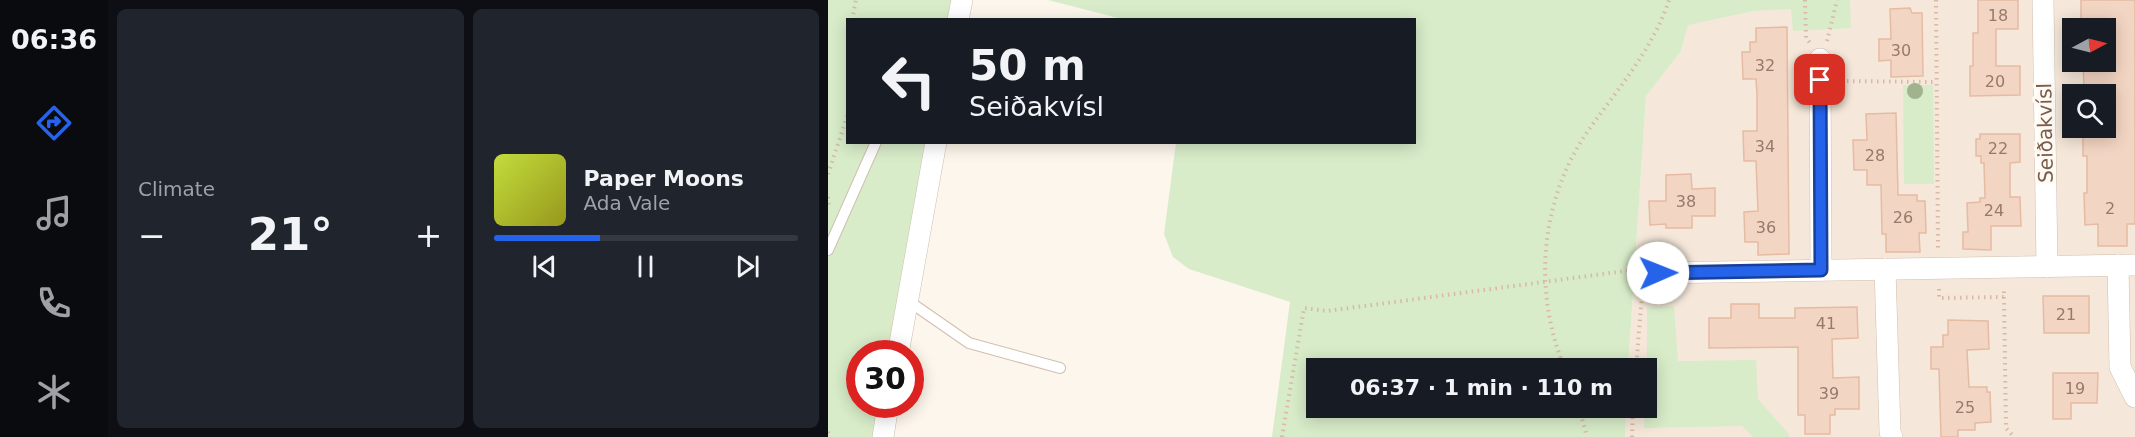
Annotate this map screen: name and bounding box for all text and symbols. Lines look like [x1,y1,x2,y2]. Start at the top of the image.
house number: 18 [1988,6,2008,25]
north arrow [2062,18,2116,72]
map controls [2062,18,2116,138]
text: 06:36 [11,24,97,55]
text: 50 m [969,41,1086,90]
house number: 30 [1891,41,1911,60]
icon: left [870,42,948,120]
pin [1794,54,1845,105]
house number: 32 [1755,56,1775,75]
icon: arrive [1803,63,1836,96]
house number: 20 [1985,72,2005,91]
street label: Seiðakvísl [2032,83,2058,183]
button: search [2062,84,2116,138]
text: Seiðakvísl [969,91,1104,122]
icon: directions [33,102,75,144]
house number: 34 [1755,137,1775,156]
house number: 22 [1988,139,2008,158]
house number: 28 [1865,146,1885,165]
text: Paper Moons [584,166,744,191]
text: Climate [138,177,215,201]
text: Ada Vale [584,191,670,215]
icon: music [33,192,75,234]
house number: 38 [1676,192,1696,211]
house number: 2 [2105,199,2115,218]
house number: 24 [1984,201,2004,220]
text: 21° [248,208,333,261]
house number: 26 [1893,208,1913,227]
text: − [138,216,166,255]
text: + [415,216,443,255]
house number: 36 [1756,218,1776,237]
position arrow [1626,241,1690,305]
icon: previous [528,250,561,283]
icon: pause [629,250,662,283]
icon: next [731,250,764,283]
icon: phone [33,282,75,324]
house number: 21 [2056,305,2076,324]
house number: 41 [1816,314,1836,333]
speed limit sign: 30 [846,340,924,418]
icon: climate [33,371,75,413]
text: 06:37 · 1 min · 110 m [1350,375,1613,400]
house number: 19 [2065,379,2085,398]
house number: 39 [1819,384,1839,403]
house number: 25 [1955,398,1975,417]

